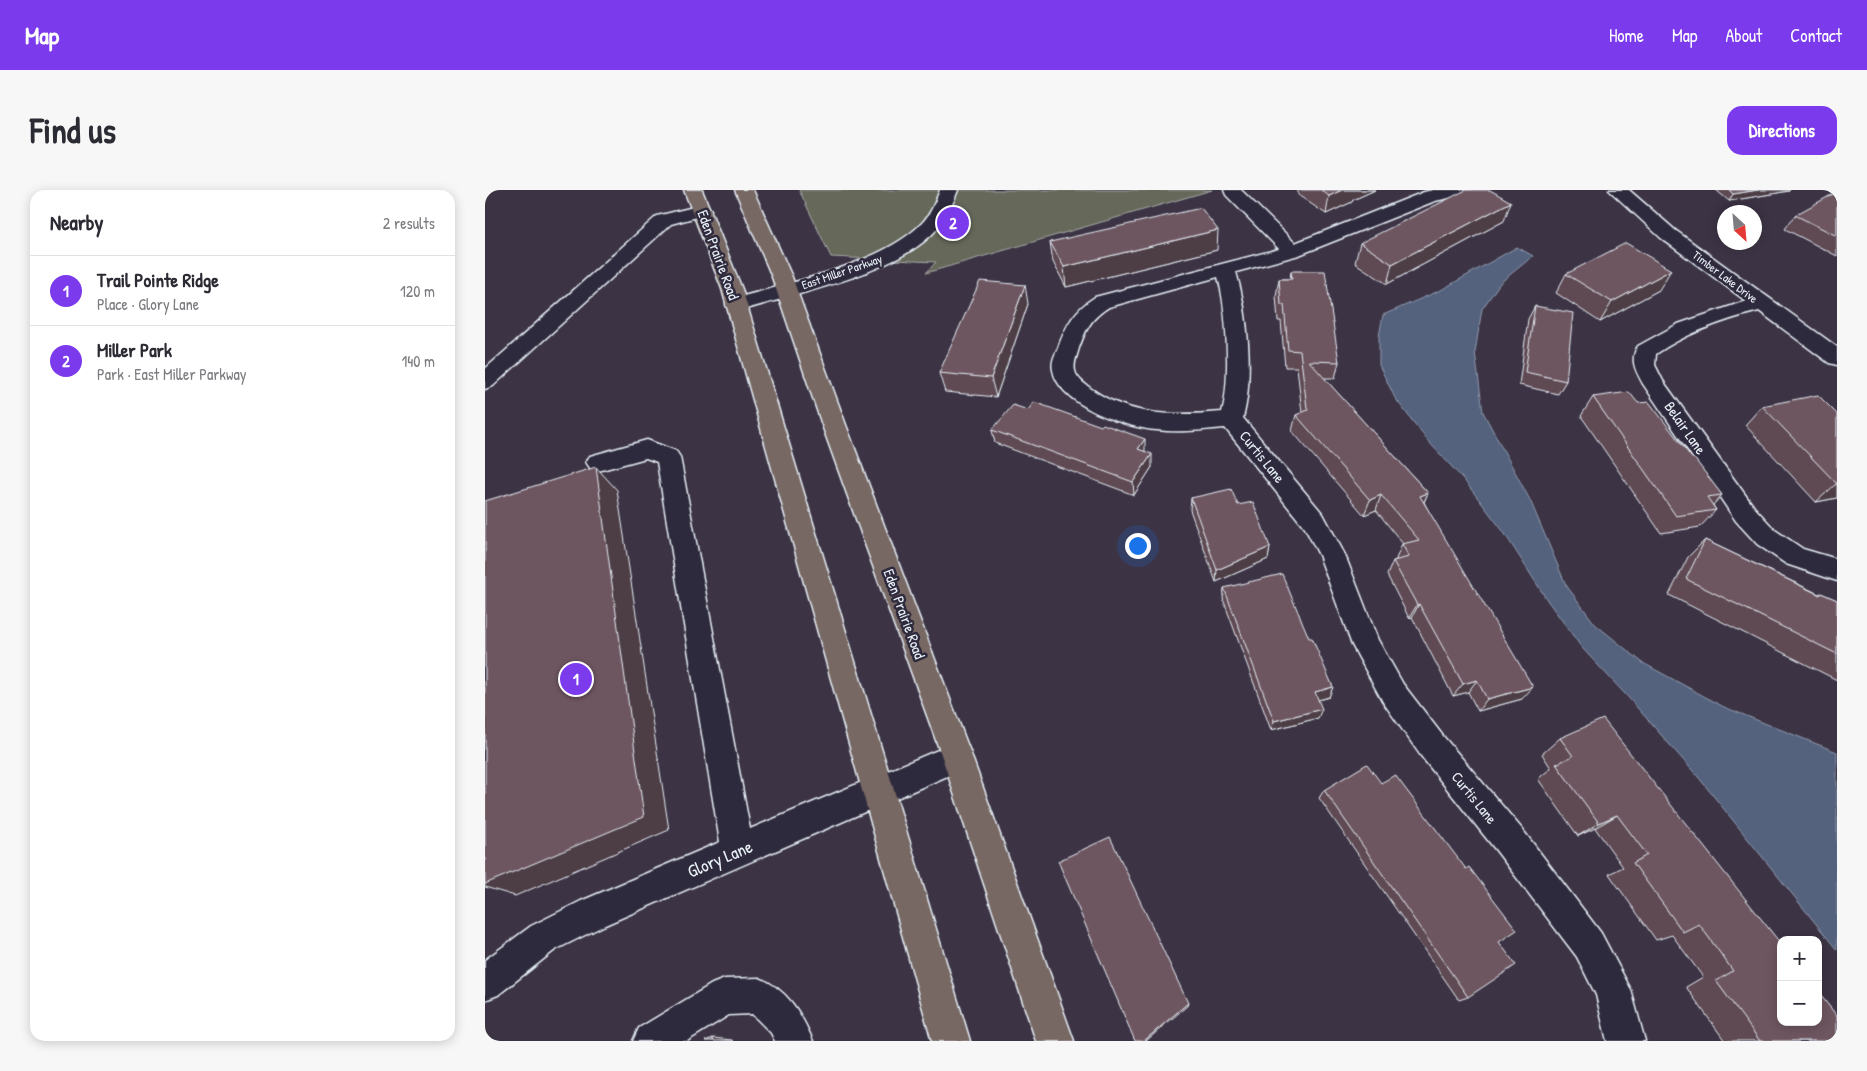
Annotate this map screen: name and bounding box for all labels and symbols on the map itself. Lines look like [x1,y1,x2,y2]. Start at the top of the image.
pin: 2 [937,204,969,242]
north arrow [1717,205,1762,250]
street label: Eden Prairie Road [693,207,744,303]
street label: Timber Lake Drive [1689,246,1762,307]
street label: East Miller Parkway [799,250,884,293]
street label: Belair Lane [1660,397,1711,458]
street label: Curtis Lane [1235,426,1290,487]
your location [1125,533,1151,559]
street label: Eden Prairie Road [879,566,930,662]
pin: 1 [560,660,592,698]
street label: Curtis Lane [1447,767,1502,828]
street label: Glory Lane [683,834,756,883]

